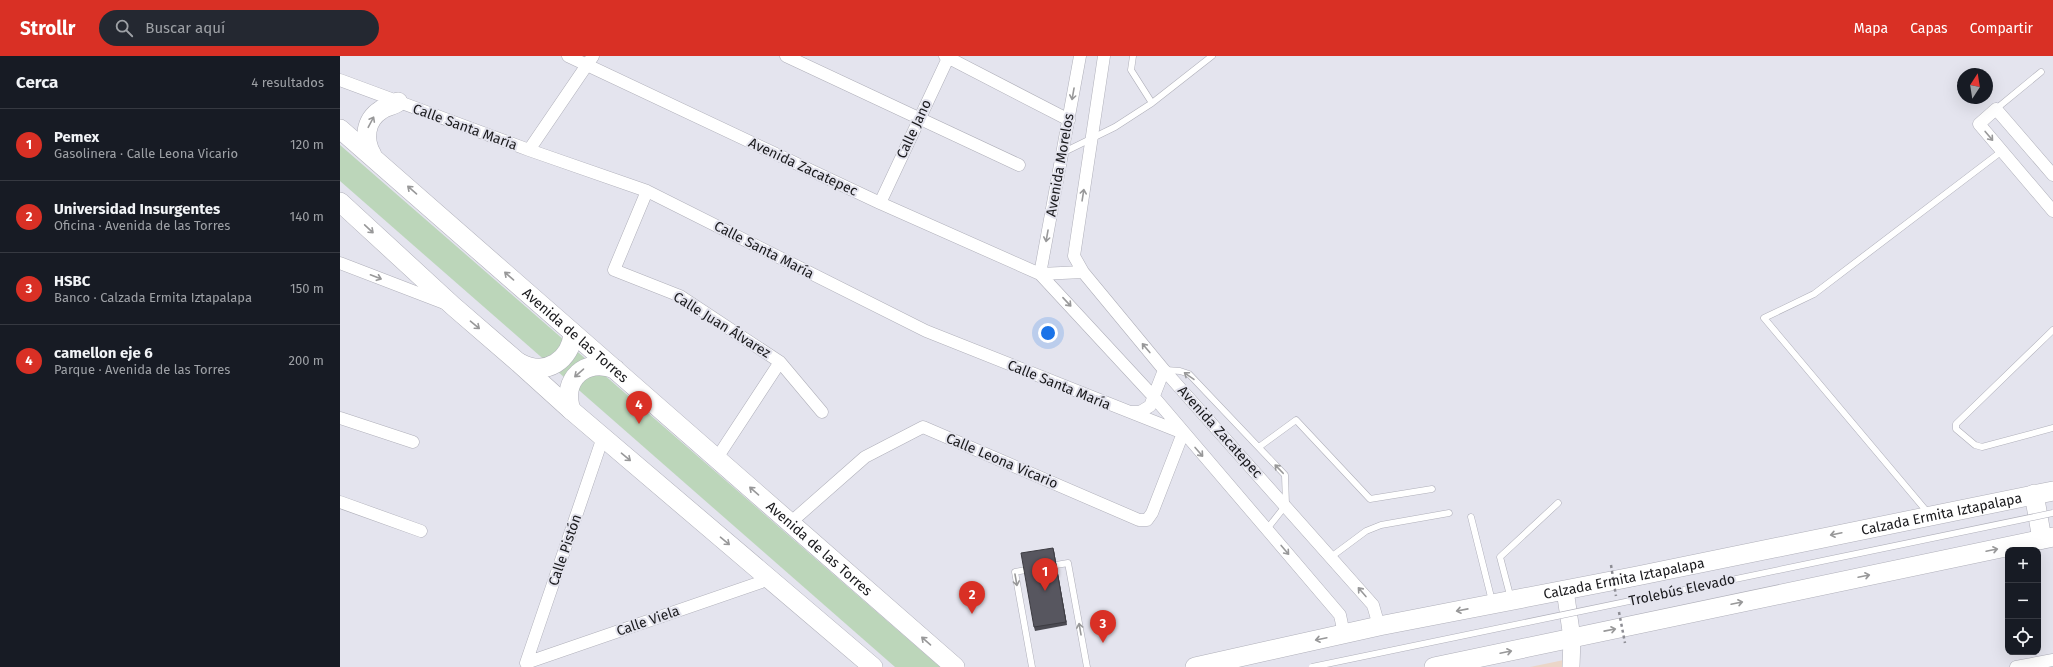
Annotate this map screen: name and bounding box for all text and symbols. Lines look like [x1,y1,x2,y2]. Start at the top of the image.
search box [99,10,379,46]
text: Strollr [20,17,75,40]
icon: search [113,17,135,39]
text: Buscar aquí [145,19,225,37]
text: Mapa [1854,20,1888,37]
text: Capas [1910,20,1948,37]
text: Compartir [1970,20,2033,37]
north arrow [1957,68,1993,104]
text: Cerca [16,72,58,93]
text: 4 resultados [251,75,324,90]
one-way arrow [1069,87,1077,100]
street label: Calle Jano [893,97,935,161]
street label: Calle Santa María [410,100,520,154]
street label: Avenida Morelos [1043,111,1078,218]
one-way arrow [367,116,375,128]
text: Pemex [54,128,99,146]
one-way arrow [1985,131,1994,141]
street label: Avenida Zacatepec [746,134,860,200]
text: 1 [26,137,32,152]
text: 120 m [290,137,324,152]
text: Gasolinera · Calle Leona Vicario [54,146,238,161]
one-way arrow [406,186,417,195]
one-way arrow [1079,189,1087,202]
text: Universidad Insurgentes [54,200,220,218]
text: 2 [26,209,32,224]
text: 140 m [290,209,324,224]
street label: Calle Santa María [711,217,817,283]
text: Oficina · Avenida de las Torres [54,218,230,233]
one-way arrow [364,224,374,233]
one-way arrow [1043,229,1051,242]
text: HSBC [54,272,90,290]
one-way arrow [504,272,514,281]
one-way arrow [370,274,382,282]
text: 3 [26,281,32,296]
text: 150 m [290,281,324,296]
street label: Avenida de las Torres [519,284,632,386]
street label: Calle Juan Álvarez [670,287,774,362]
text: Banco · Calzada Ermita Iztapalapa [54,290,252,305]
one-way arrow [1062,297,1071,308]
one-way arrow [470,321,481,330]
your location [1038,323,1058,343]
one-way arrow [1142,343,1151,353]
text: camellon eje 6 [54,344,153,362]
text: 4 [25,353,33,368]
text: 200 m [288,353,324,368]
street label: Calle Santa María [1005,357,1113,413]
text: Parque · Avenida de las Torres [54,362,230,377]
one-way arrow [574,369,585,378]
one-way arrow [1184,372,1195,380]
street label: Avenida Zacatepec [1174,382,1266,482]
pin: 4 [626,391,652,424]
street label: Calle Leona Vicario [943,430,1061,492]
one-way arrow [1195,447,1204,457]
one-way arrow [621,452,632,461]
one-way arrow [1275,464,1284,474]
one-way arrow [750,487,760,496]
street label: Calzada Ermita Iztapalapa [1859,489,2023,539]
street label: Avenida de las Torres [763,498,876,600]
street label: Calle Pistón [545,512,585,588]
one-way arrow [1830,531,1843,539]
one-way arrow [720,536,731,545]
one-way arrow [1280,545,1289,555]
one-way arrow [1985,545,1998,553]
map controls [2005,547,2041,655]
button: + [2005,547,2041,583]
street label: Calzada Ermita Iztapalapa [1542,554,1706,602]
pin: 1 [1032,558,1058,591]
street label: Trolebús Elevado [1627,570,1737,610]
one-way arrow [1858,572,1871,580]
one-way arrow [1012,573,1020,586]
pin: 2 [959,581,985,614]
button: − [2005,583,2041,619]
one-way arrow [1358,588,1367,598]
one-way arrow [1730,599,1743,607]
street label: Calle Viela [614,602,682,640]
one-way arrow [1456,607,1469,615]
pin: 3 [1090,610,1116,643]
button: locate [2005,619,2041,655]
one-way arrow [1076,623,1084,636]
one-way arrow [1603,626,1616,634]
one-way arrow [1315,636,1328,644]
one-way arrow [921,637,931,646]
one-way arrow [1499,647,1512,655]

